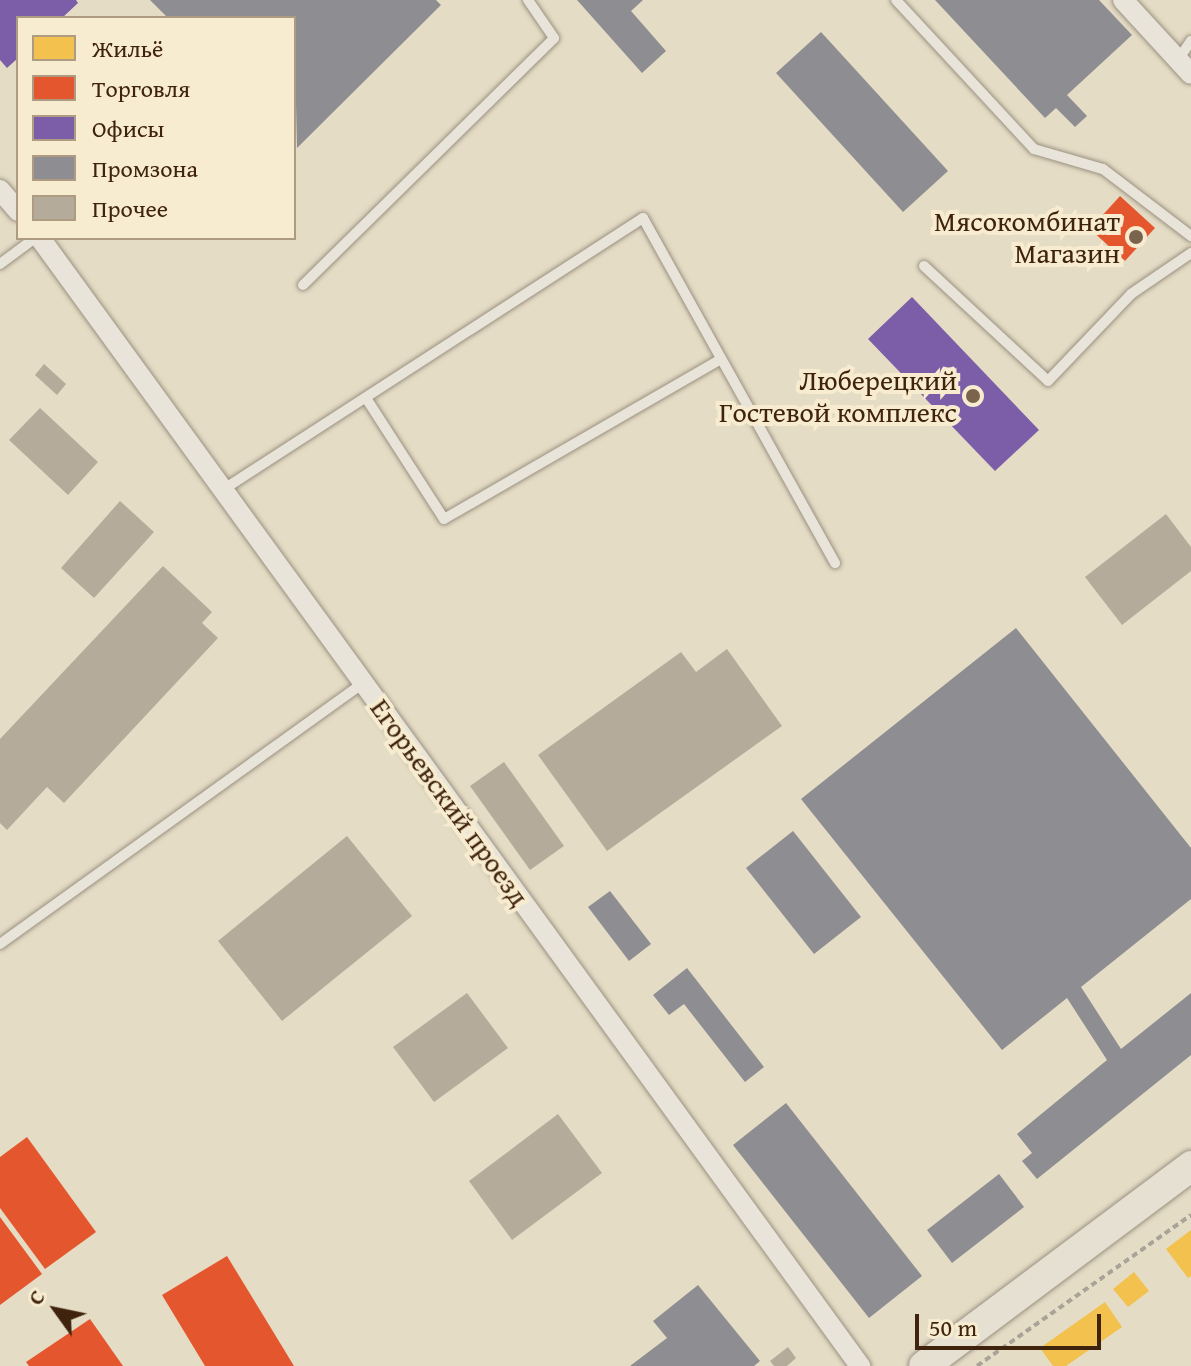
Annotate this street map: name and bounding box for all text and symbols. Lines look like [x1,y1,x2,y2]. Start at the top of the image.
legend [16,16,296,240]
text: Жильё [92,31,163,66]
text: Торговля [92,71,190,106]
text: Офисы [92,111,164,146]
text: Промзона [92,151,198,186]
text: Прочее [92,191,168,226]
place label: Мясокомбинат Магазин [934,204,1120,270]
marker: Мясокомбинат Магазин [1127,228,1145,246]
place label: Люберецкий Гостевой комплекс [719,363,957,429]
marker: Люберецкий Гостевой комплекс [964,387,982,405]
street label: Егорьевский проезд [364,692,536,912]
north arrow [16,1270,96,1350]
text: С [19,1283,53,1311]
scale bar [919,1298,1105,1348]
text: 50 m [929,1310,977,1345]

